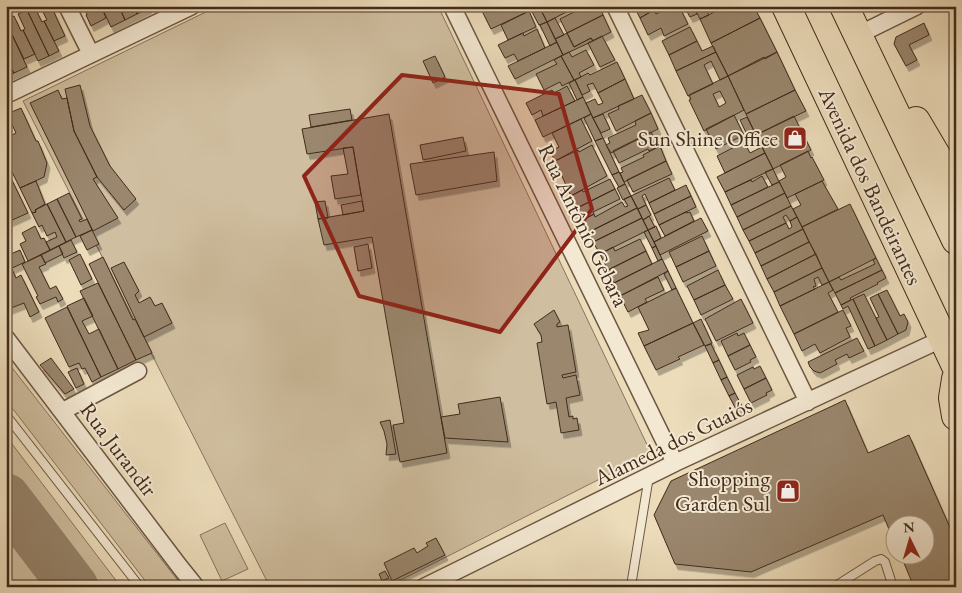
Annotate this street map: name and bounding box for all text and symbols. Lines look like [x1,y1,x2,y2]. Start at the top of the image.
street label: Avenida dos Bandeirantes [812,82,929,290]
place label: Sun Shine Office [638,124,778,153]
shop icon: Sun Shine Office [782,125,808,151]
street label: Rua Antônio Gebara [532,139,636,312]
street label: Alameda dos Guaiós [588,391,757,493]
street label: Rua Jurandir [74,396,164,503]
place label: Shopping Garden Sul [675,464,770,518]
shop icon: Shopping Garden Sul [775,478,801,504]
north arrow [884,516,934,566]
text: N [902,518,916,537]

